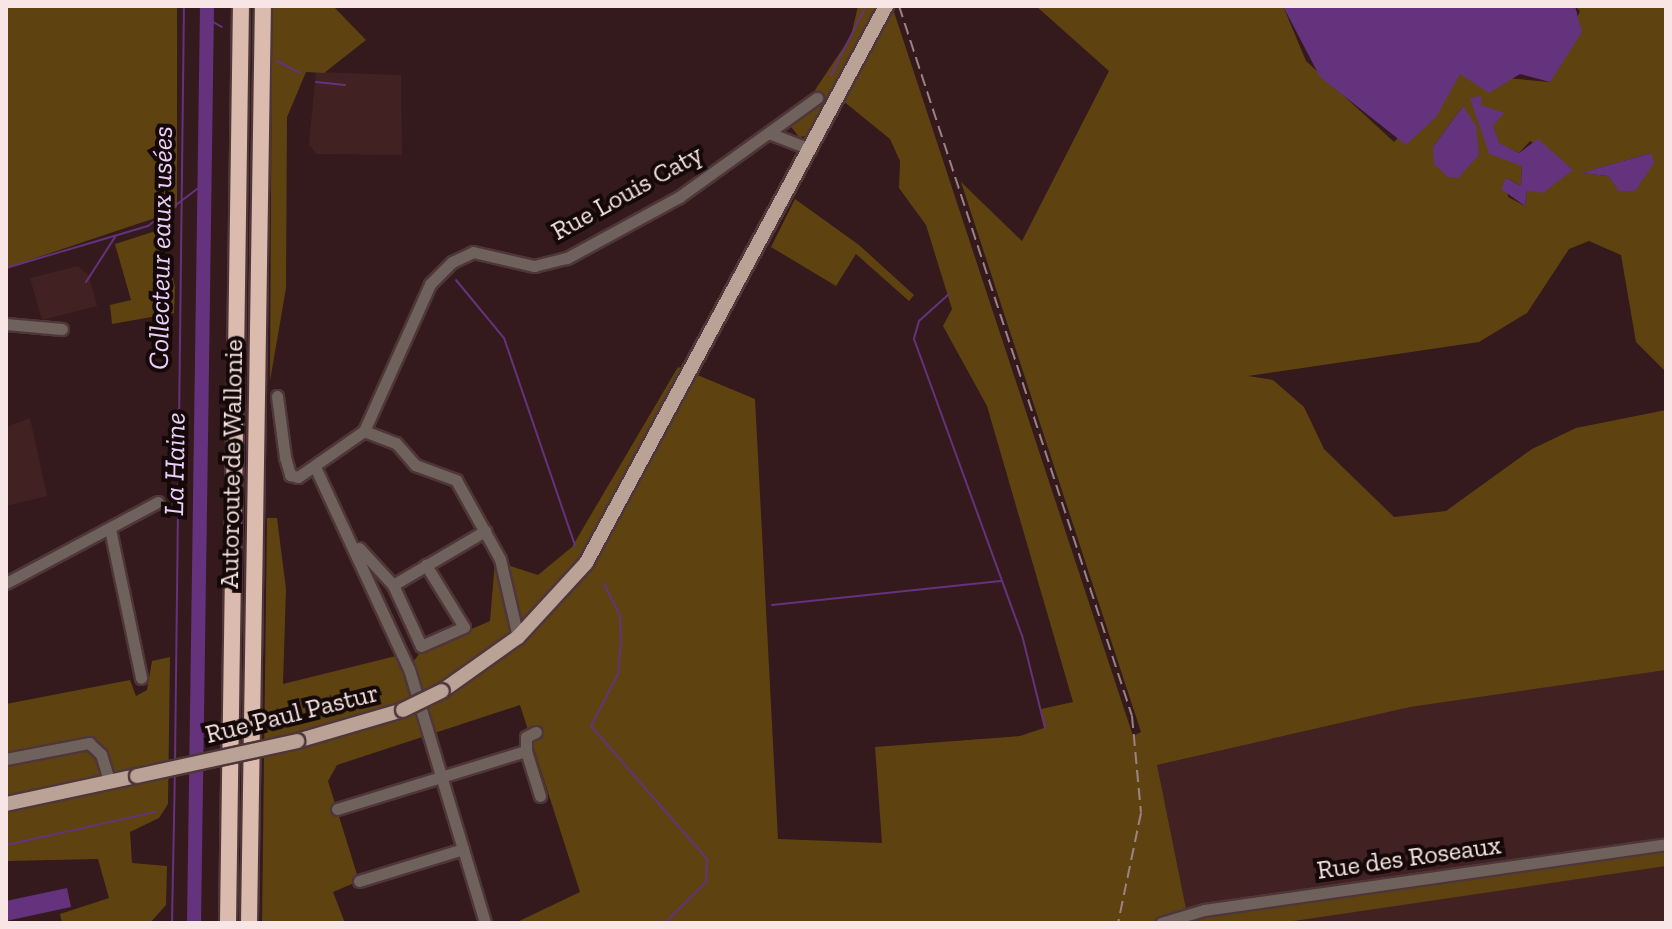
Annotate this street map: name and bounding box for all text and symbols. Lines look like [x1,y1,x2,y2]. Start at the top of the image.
water label: Collecteur eaux usées [142,126,180,370]
street label: Rue Louis Caty [546,139,708,247]
street label: Autoroute de Wallonie [214,339,250,589]
water label: La Haine [157,412,193,516]
street label: Rue Paul Pastur [202,677,382,751]
street label: Rue des Roseaux [1315,830,1503,886]

